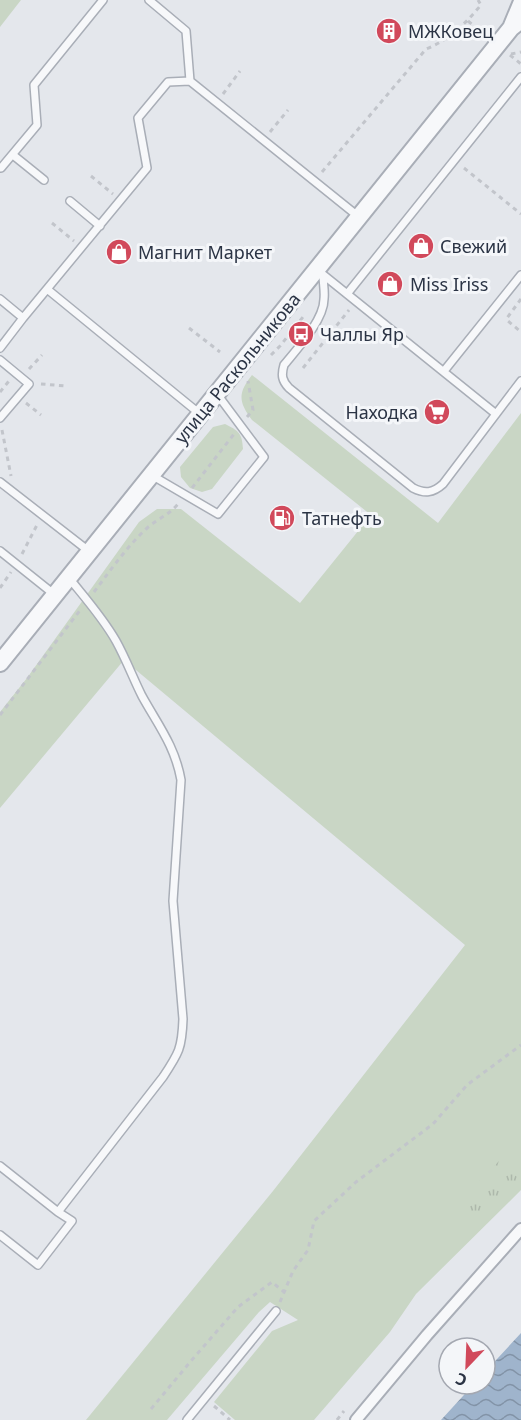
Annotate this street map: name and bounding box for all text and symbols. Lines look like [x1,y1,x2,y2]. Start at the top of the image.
building icon: МЖКовец [374,16,404,46]
place label: МЖКовец [408,19,493,43]
shop icon: Свежий [406,231,436,261]
place label: Свежий [440,234,507,258]
shop icon: Магнит Маркет [104,237,134,267]
place label: Магнит Маркет [138,240,273,264]
shop icon: Miss Iriss [375,269,405,299]
place label: Miss Iriss [410,272,488,296]
street label: улица Раскольникова [169,288,305,448]
bus stop icon: Чаллы Яр [286,319,316,349]
place label: Чаллы Яр [320,322,404,346]
supermarket icon: Находка [422,397,452,427]
place label: Находка [345,400,418,424]
fuel station icon: Татнефть [267,503,297,533]
place label: Татнефть [302,506,382,530]
north arrow [437,1336,497,1396]
text: С [452,1368,470,1392]

